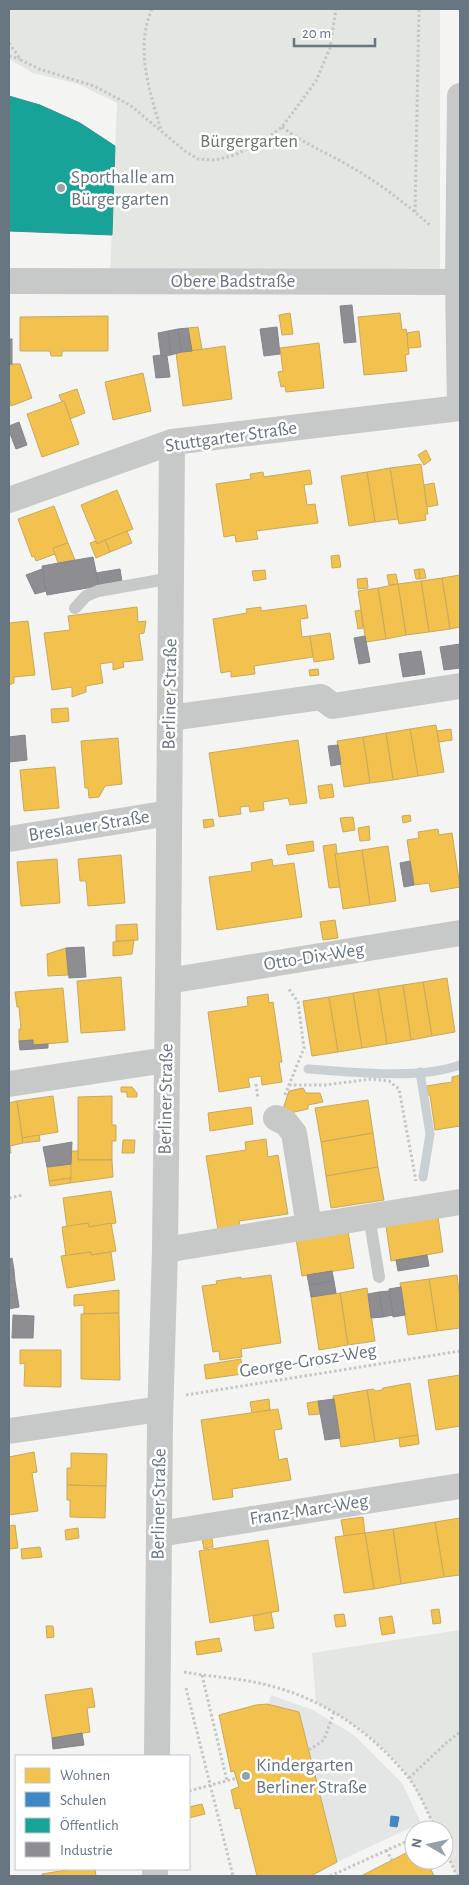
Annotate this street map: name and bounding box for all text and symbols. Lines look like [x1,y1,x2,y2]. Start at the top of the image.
scale bar [294,15,375,47]
text: 20 m [302,26,331,41]
park label: Bürgergarten [200,132,298,151]
place label: Sporthalle am Bürgergarten [71,168,175,209]
marker: Sporthalle am Bürgergarten [55,182,67,194]
street label: Obere Badstraße [171,272,295,291]
street label: Stuttgarter Straße [164,418,298,456]
street label: Berliner Straße [160,638,180,750]
street label: Breslauer Straße [27,807,151,845]
street label: Otto-Dix-Weg [262,940,366,974]
street label: Berliner Straße [156,1043,176,1155]
street label: George-Grosz-Weg [238,1341,379,1381]
street label: Berliner Straße [149,1448,169,1560]
street label: Franz-Marc-Weg [248,1491,370,1529]
legend [15,1755,190,1870]
place label: Kindergarten Berliner Straße [256,1756,367,1797]
text: Wohnen [60,1768,110,1783]
marker: Kindergarten Berliner Straße [240,1770,252,1782]
text: Schulen [60,1793,106,1808]
text: Öffentlich [60,1816,119,1833]
north arrow [404,1820,454,1870]
text: N [409,1837,425,1849]
text: Industrie [60,1843,113,1858]

